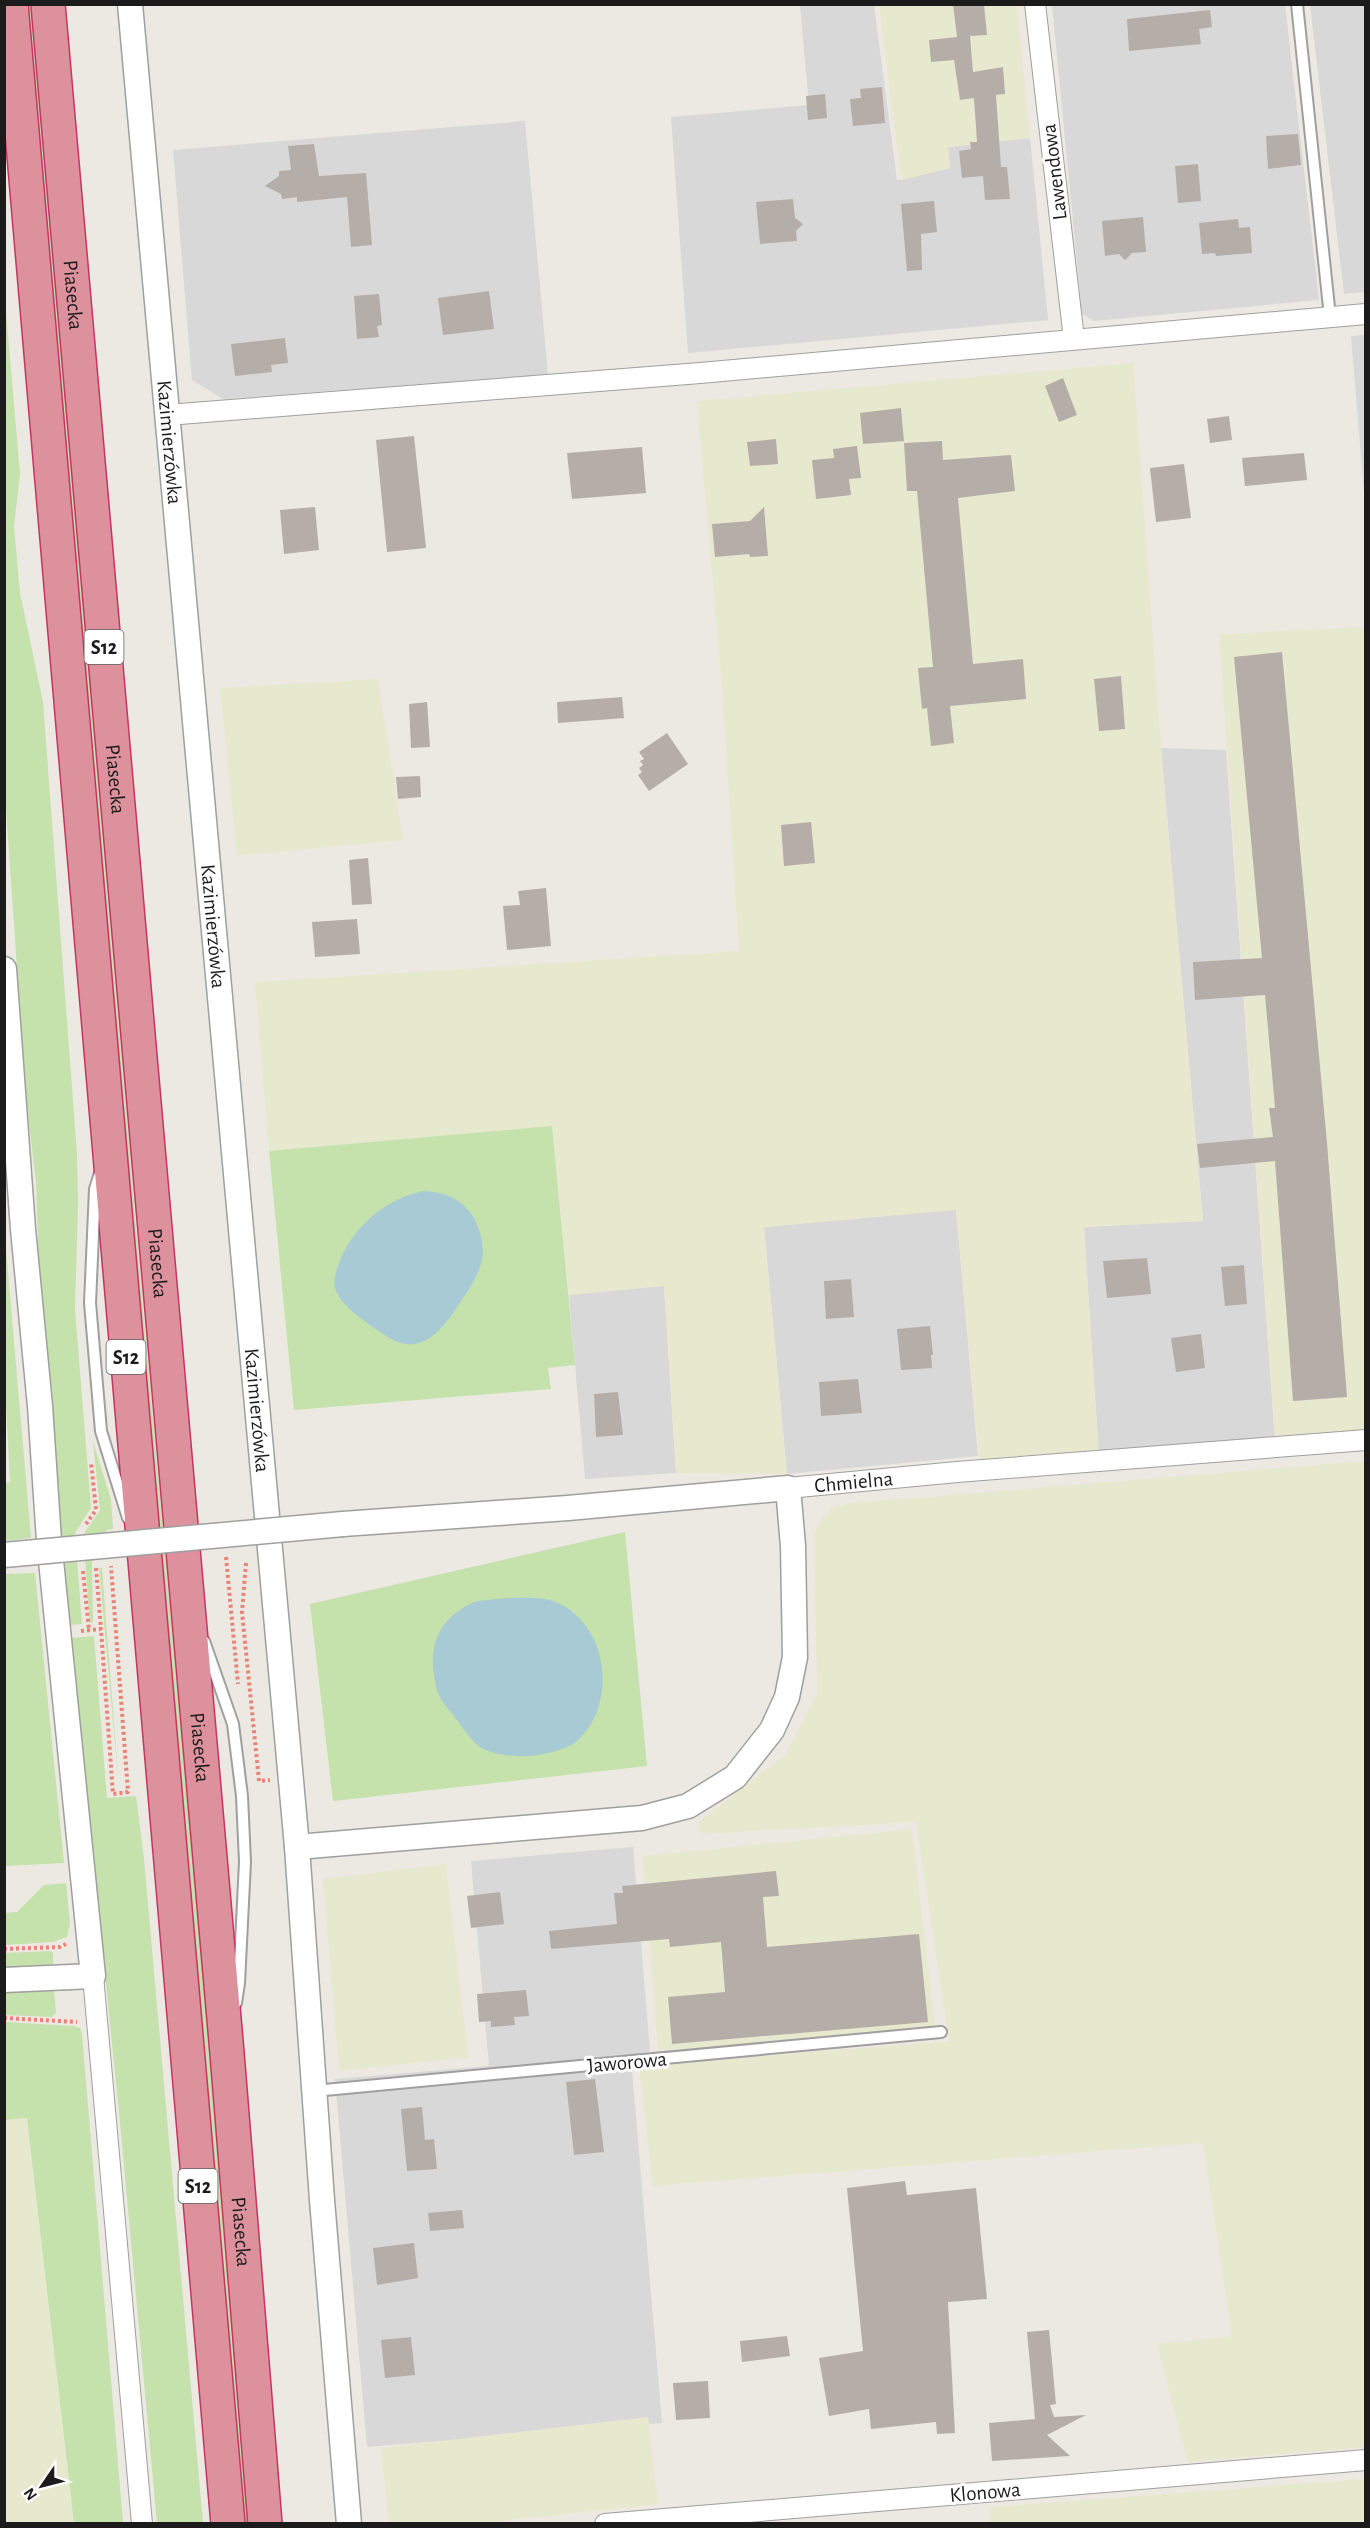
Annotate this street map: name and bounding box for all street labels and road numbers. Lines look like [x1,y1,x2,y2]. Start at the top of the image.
street label: Lawendowa [1038,122,1071,221]
street label: Piasecka [59,259,86,331]
street label: Kazimierzówka [153,379,185,506]
road number: S12 [84,630,124,664]
street label: Piasecka [102,743,129,815]
street label: Kazimierzówka [197,863,229,990]
street label: Piasecka [144,1227,171,1299]
road number: S12 [106,1340,146,1374]
street label: Kazimierzówka [241,1347,273,1474]
street label: Chmielna [813,1468,894,1496]
street label: Piasecka [186,1712,213,1784]
street label: Jaworowa [586,2049,668,2076]
road number: S12 [178,2169,218,2203]
street label: Piasecka [228,2196,254,2268]
street label: Klonowa [949,2479,1022,2506]

